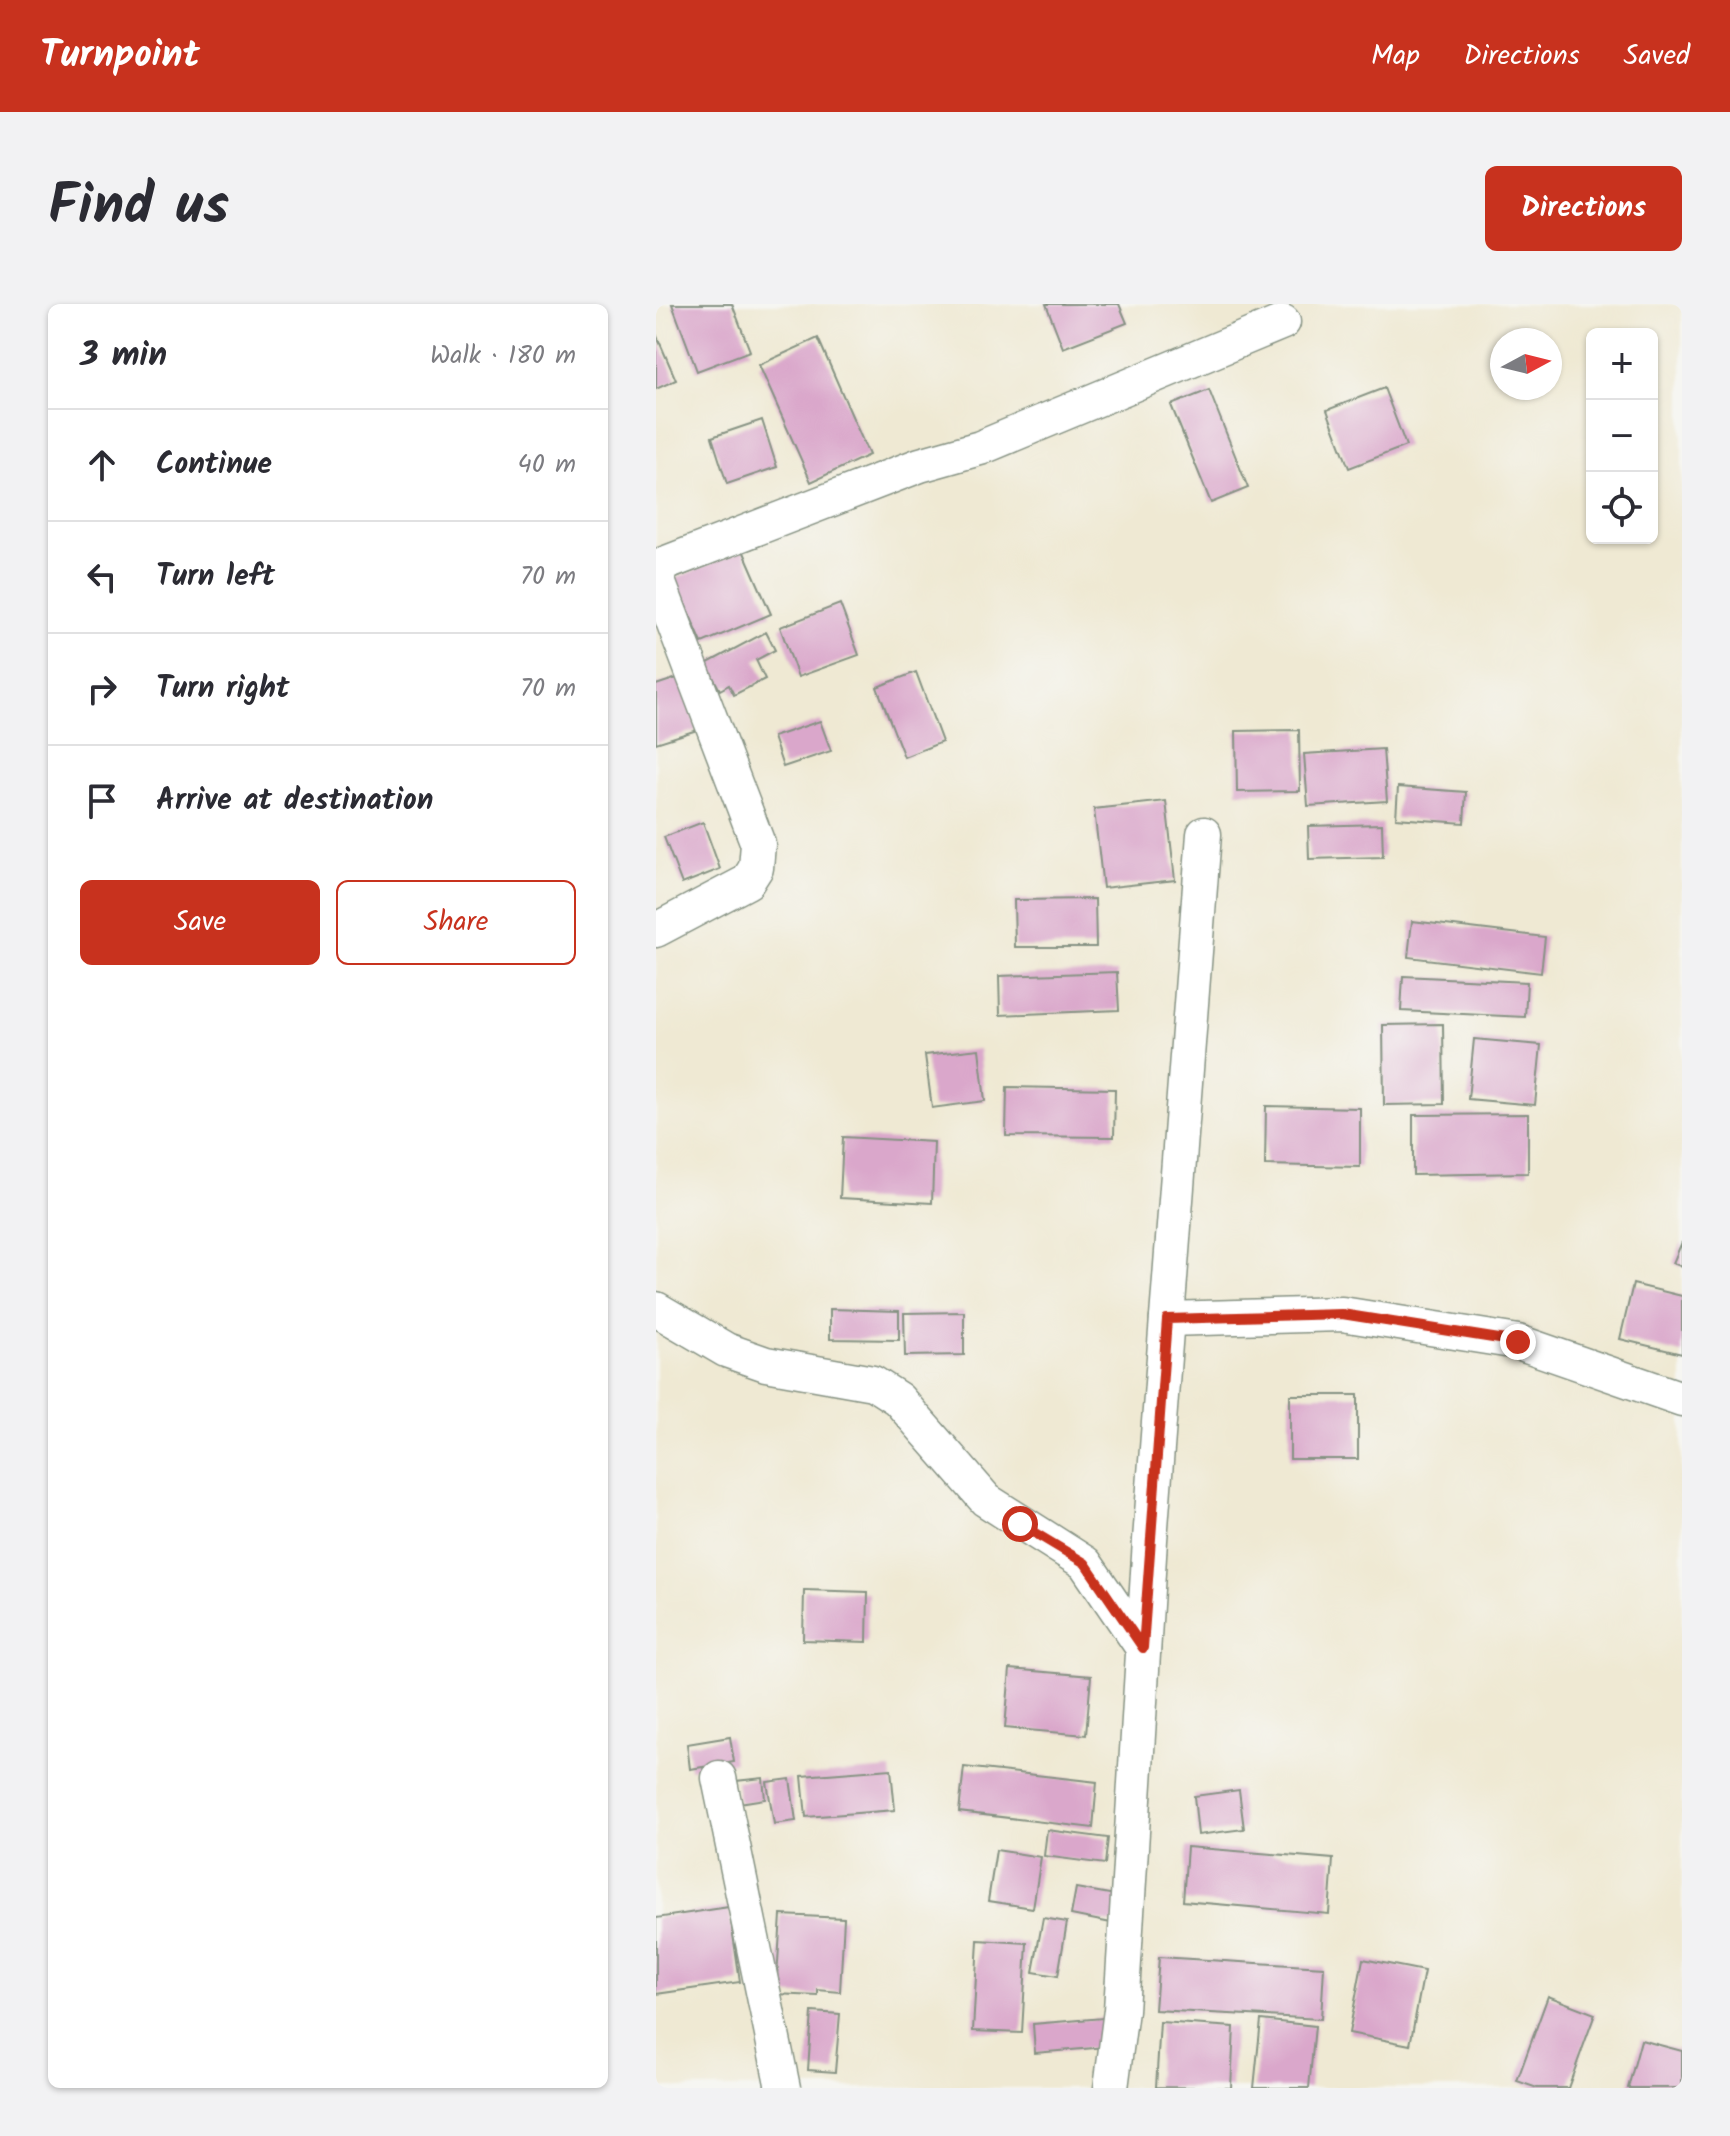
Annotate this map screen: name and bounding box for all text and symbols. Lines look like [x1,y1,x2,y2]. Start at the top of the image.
text: Turnpoint [40,26,200,86]
text: Map [1371,34,1420,79]
text: Directions [1464,34,1580,79]
text: Saved [1624,34,1690,79]
text: Find us [48,163,229,253]
button: Directions [1485,166,1682,251]
north arrow [1490,328,1562,400]
map controls [1586,328,1658,544]
button: + [1586,328,1658,400]
text: 3 min [80,329,167,383]
text: Walk · 180 m [430,335,576,377]
button: − [1586,400,1658,472]
text: Continue [156,441,272,489]
icon: ahead [80,443,124,487]
text: 40 m [518,444,576,486]
button: locate [1586,472,1658,544]
text: Turn left [156,553,275,601]
icon: left [80,555,124,599]
text: 70 m [520,556,576,598]
text: Turn right [156,665,289,713]
icon: right [80,667,124,711]
text: 70 m [520,668,576,710]
text: Arrive at destination [156,777,433,825]
icon: arrive [80,779,124,823]
button: Save [80,880,320,965]
button: Share [336,880,576,965]
route end [1500,1324,1536,1360]
route start [1002,1506,1038,1542]

